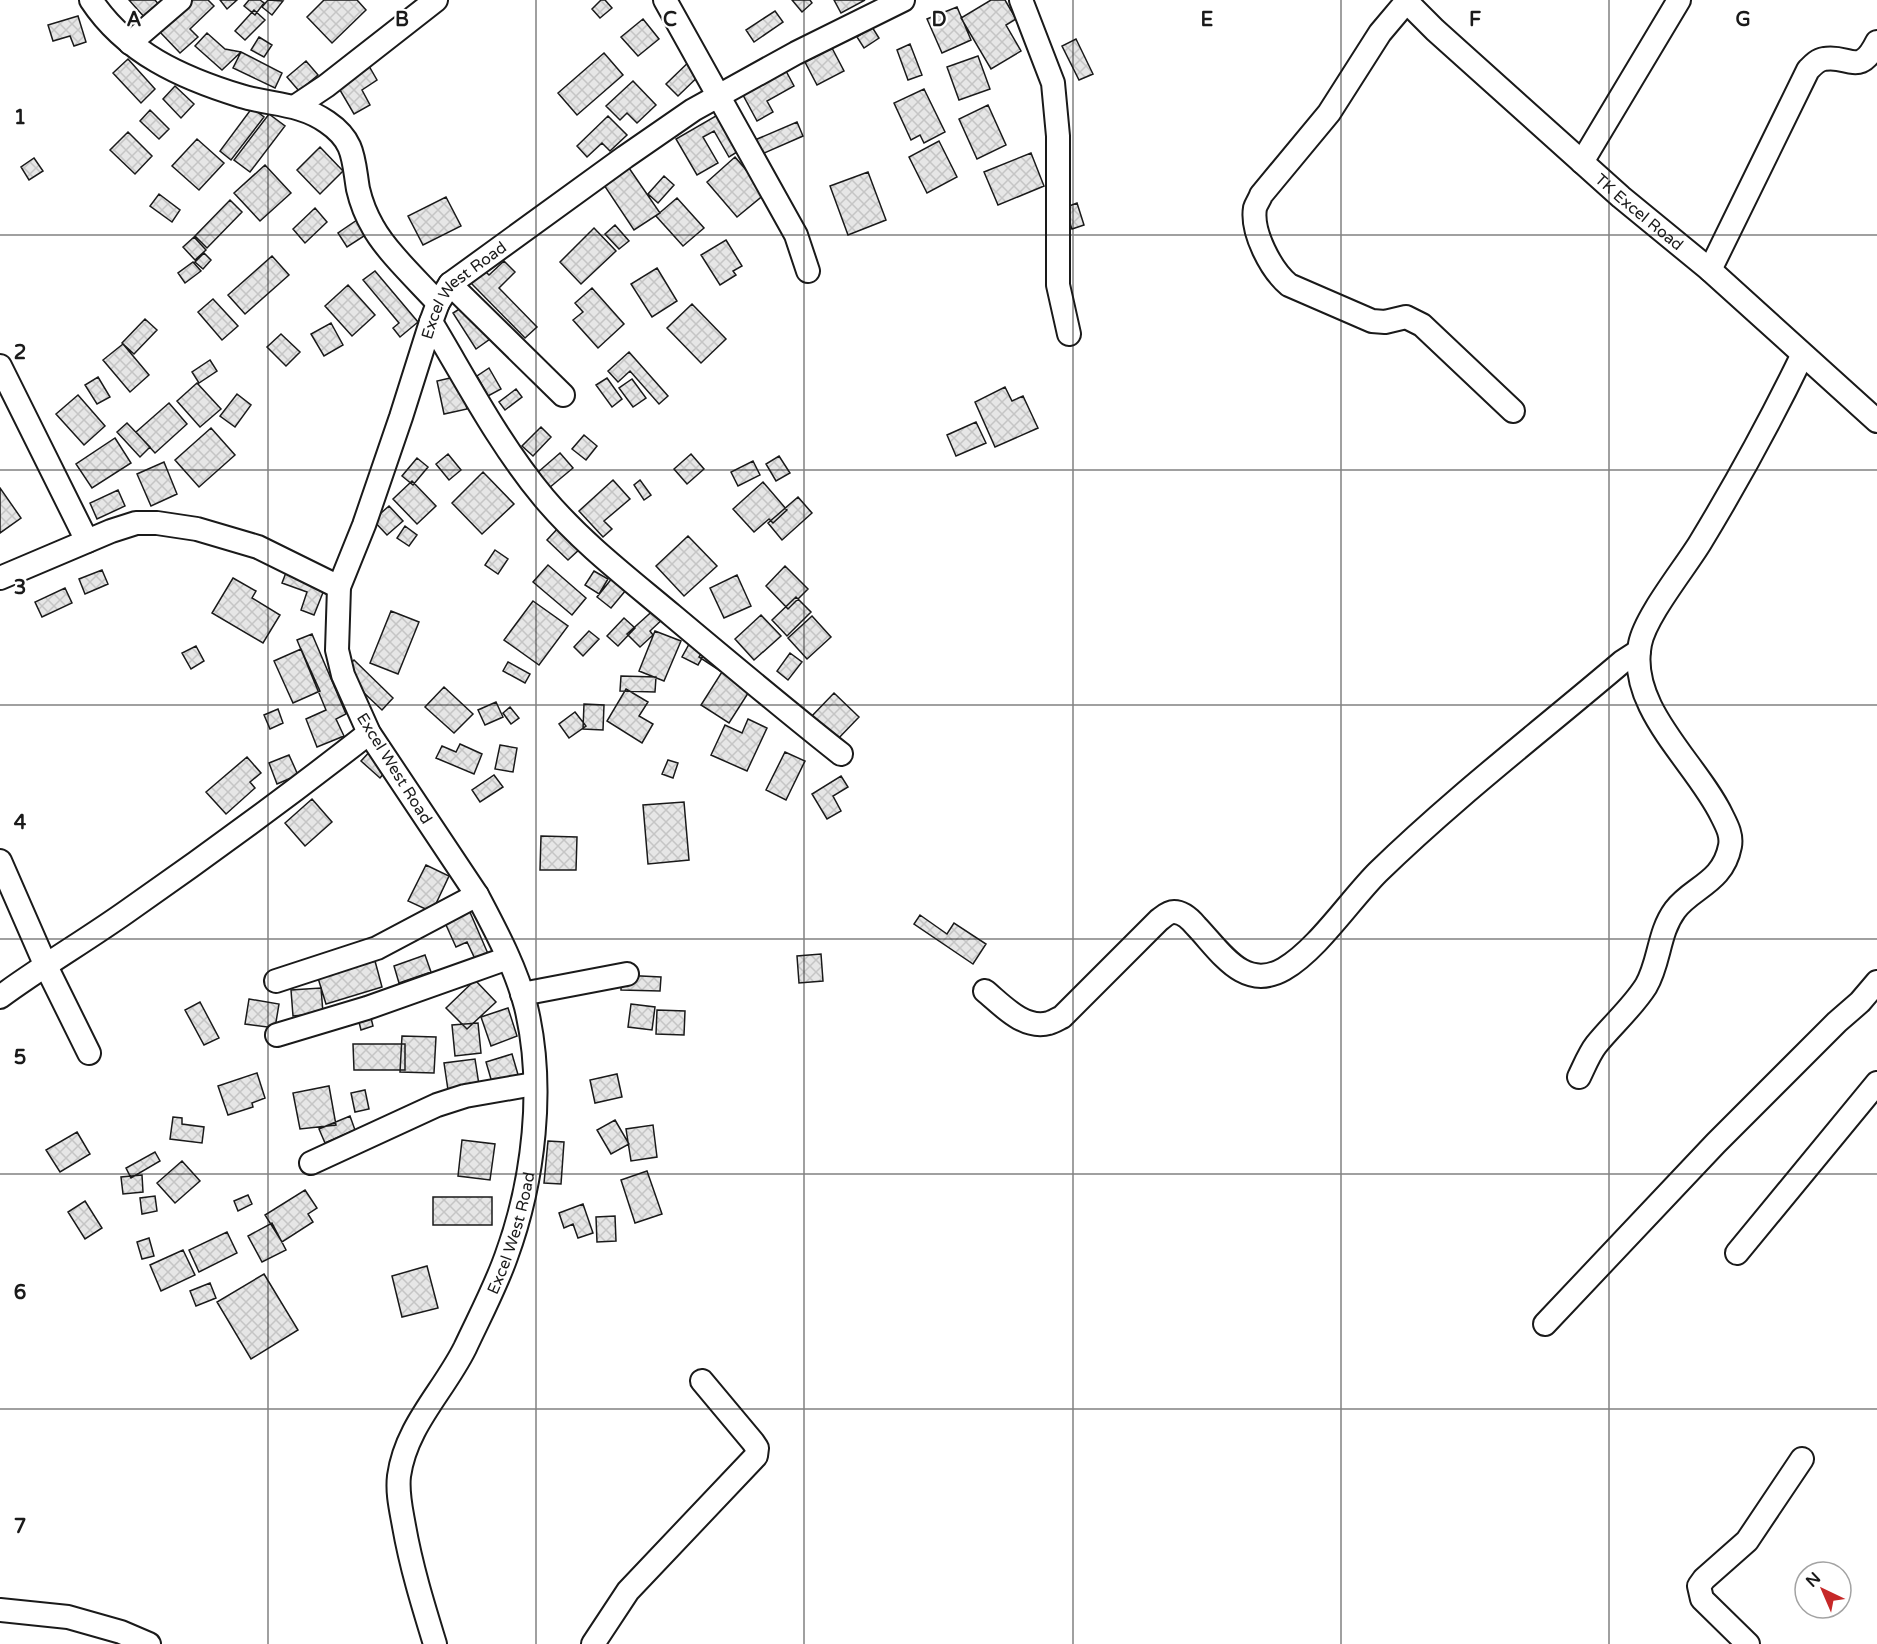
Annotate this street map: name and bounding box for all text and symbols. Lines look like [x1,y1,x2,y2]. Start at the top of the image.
text: A [127,8,142,32]
text: B [395,8,409,32]
text: C [663,8,677,32]
text: D [931,8,947,32]
text: E [1201,8,1214,32]
text: F [1469,8,1481,32]
text: G [1735,8,1751,32]
text: 1 [14,106,26,130]
street label: TK Excel Road [1591,170,1687,255]
street label: Excel West Road [417,237,511,342]
text: 2 [14,341,26,365]
text: 3 [14,576,26,600]
street label: Excel West Road [352,709,436,828]
text: 4 [14,811,27,835]
text: 5 [14,1046,26,1070]
street label: Excel West Road [483,1170,539,1298]
text: 6 [14,1281,26,1305]
text: 7 [14,1515,26,1539]
north arrow [1793,1560,1853,1620]
text: N [1802,1568,1825,1592]

